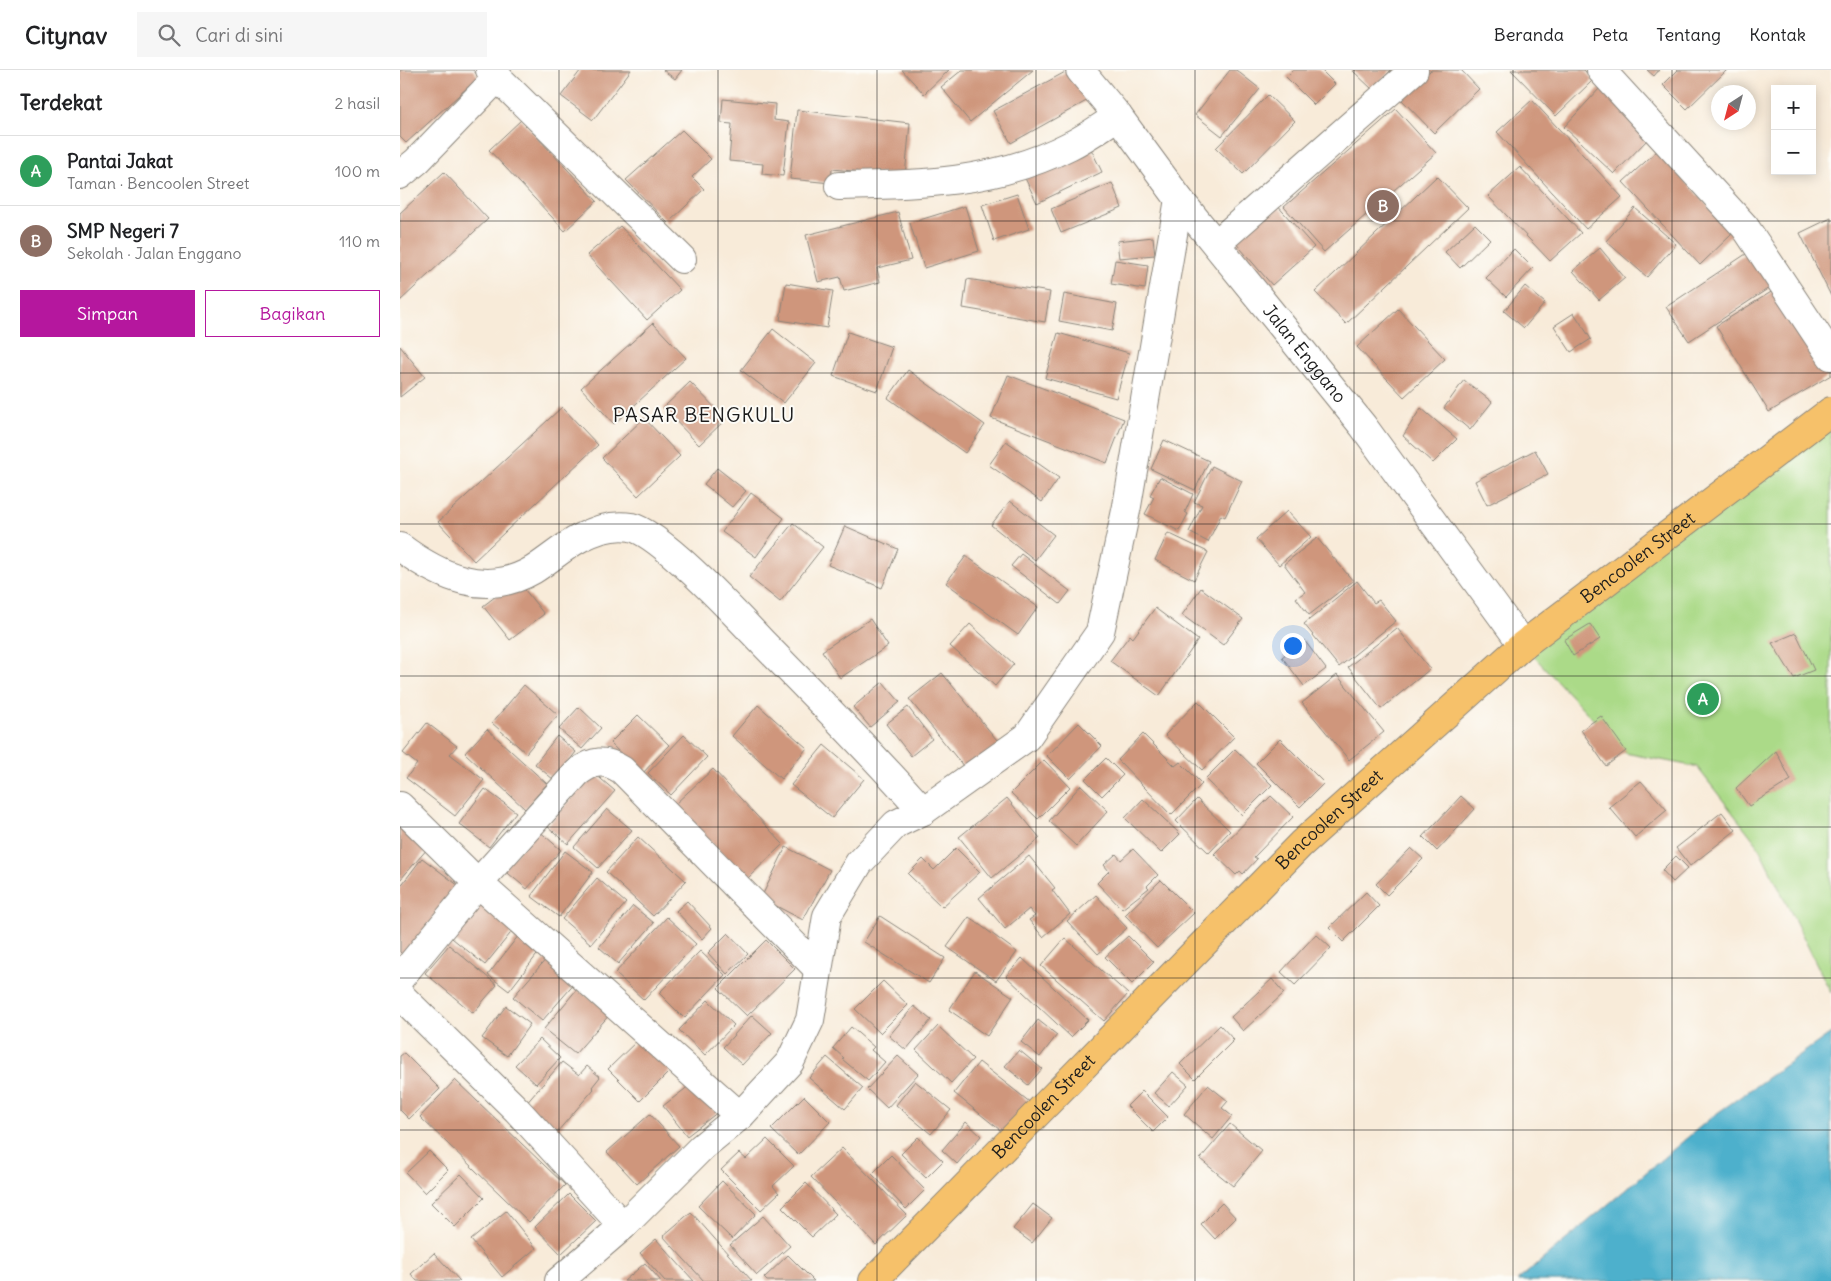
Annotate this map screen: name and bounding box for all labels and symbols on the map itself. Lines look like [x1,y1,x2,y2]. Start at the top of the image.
north arrow [1711,85,1756,130]
pin: B [1367,187,1399,225]
street label: Jalan Enggano [1258,300,1352,408]
district label: PASAR BENGKULU [613,402,795,427]
street label: Bencoolen Street [1576,507,1699,608]
your location [1280,633,1306,659]
pin: A [1687,680,1719,718]
street label: Bencoolen Street [1270,764,1387,874]
street label: Bencoolen Street [987,1049,1100,1164]

